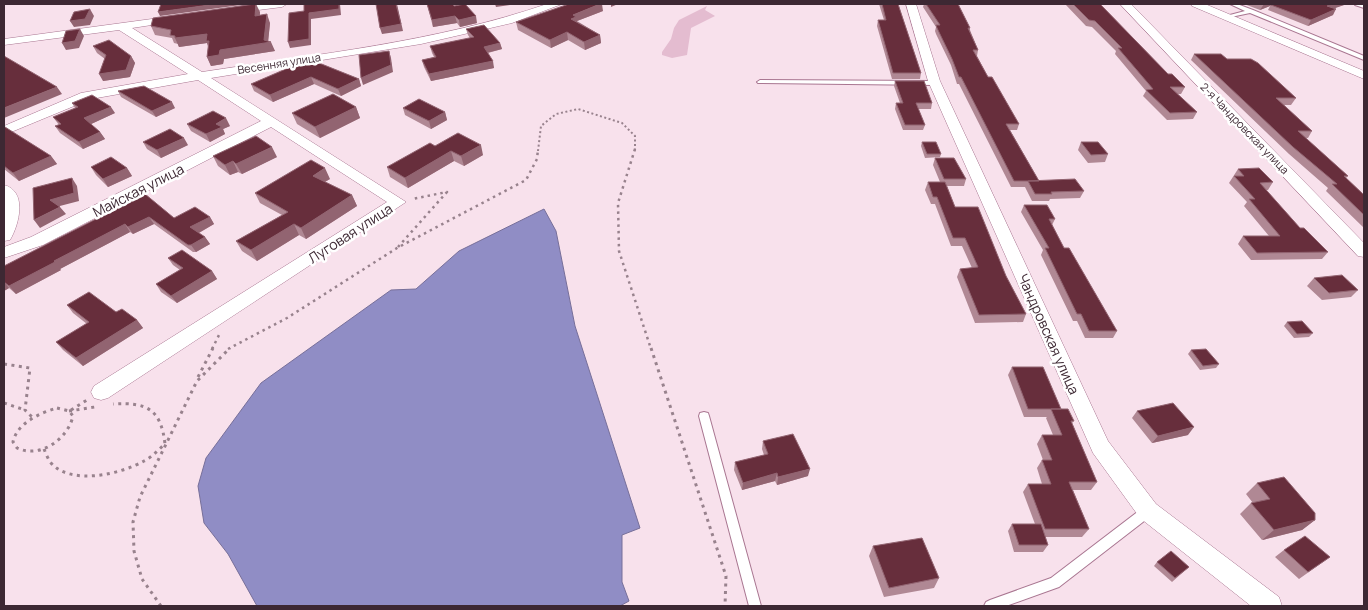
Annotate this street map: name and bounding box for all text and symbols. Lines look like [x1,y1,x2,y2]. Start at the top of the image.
street label: Весенняя улица [236,49,322,77]
street label: 2-я Чандровская улица [1197,79,1293,177]
street label: Майская улица [89,159,187,221]
street label: Луговая улица [304,199,396,267]
street label: Чандровская улица [1014,271,1084,397]

